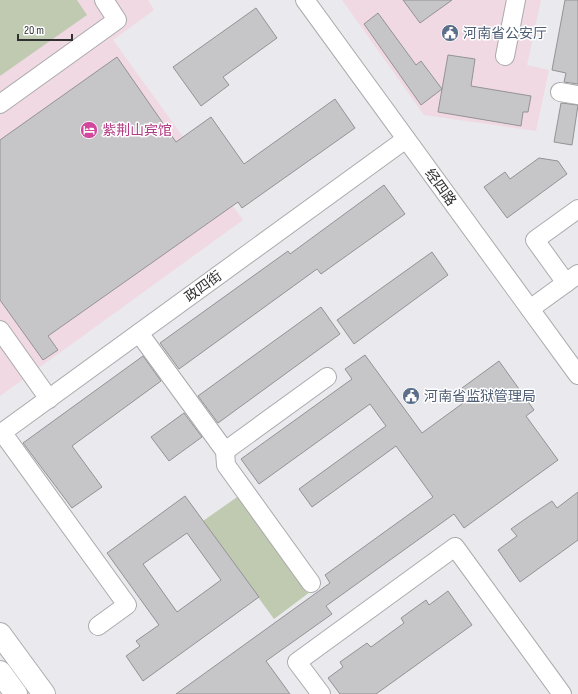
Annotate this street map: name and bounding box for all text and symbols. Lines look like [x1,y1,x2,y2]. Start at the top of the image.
scale bar [18,16,72,42]
text: 20 m [24,23,44,38]
public building icon: 河南省公安厅 [440,23,460,43]
place label: 河南省公安厅 [463,25,547,42]
hotel icon: 紫荆山宾馆 [79,120,99,140]
place label: 紫荆山宾馆 [102,122,172,139]
street label: 经四路 [421,165,460,209]
street label: 政四街 [181,267,225,306]
public building icon: 河南省监狱管理局 [401,386,421,406]
place label: 河南省监狱管理局 [424,388,536,405]

